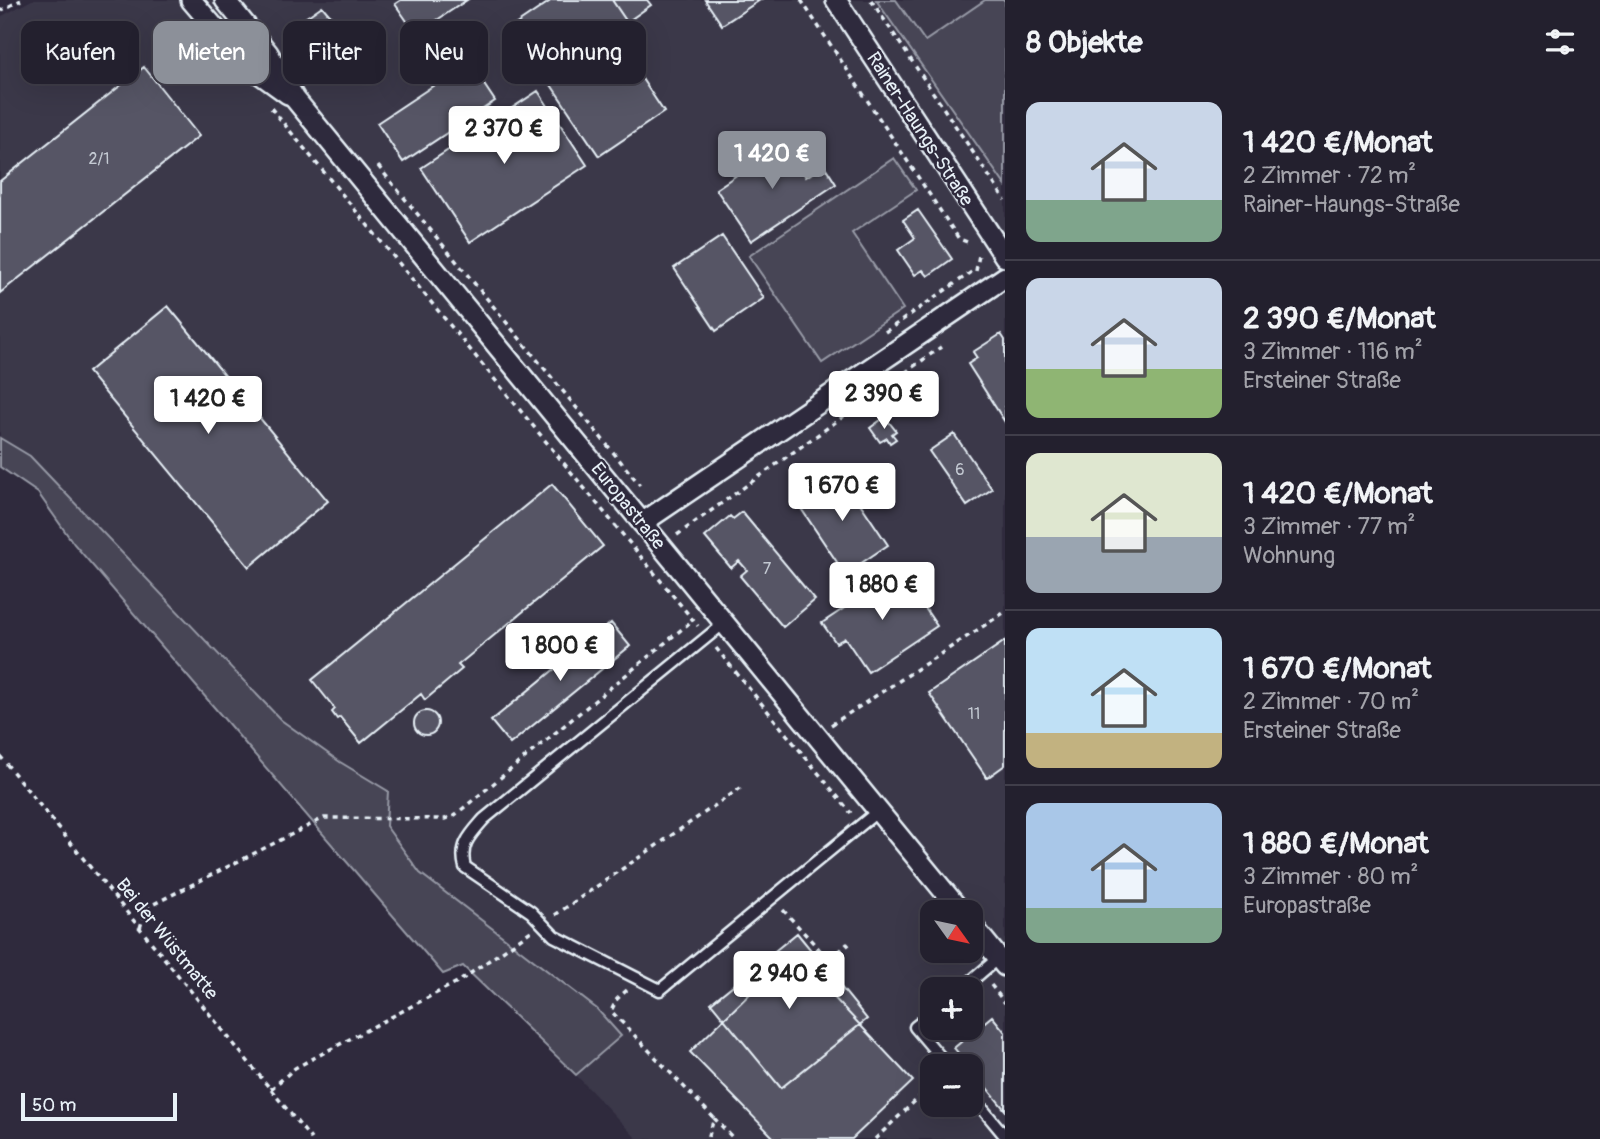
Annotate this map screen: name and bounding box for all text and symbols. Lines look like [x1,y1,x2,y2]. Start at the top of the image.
chip: Kaufen [21,21,139,84]
chip: Mieten [153,21,269,84]
chip: Filter [283,21,386,84]
chip: Neu [400,21,488,84]
chip: Wohnung [502,21,646,84]
icon: filters [1541,23,1579,61]
text: 8 Objekte [1026,24,1143,61]
street label: Rainer-Haungs-Straße [861,47,979,211]
pin: 2 370 € [439,106,569,166]
text: 2 370 € [465,114,543,143]
text: 1 420 €/Monat [1243,124,1433,161]
icon: home [1082,130,1166,214]
pin: 1 420 € [707,132,837,191]
text: 1 420 € [734,139,810,168]
house number: 2/1 [89,149,109,169]
text: 2 Zimmer · 72 m² [1243,161,1416,190]
text: Rainer-Haungs-Straße [1243,190,1460,219]
text: 2 390 €/Monat [1243,300,1436,337]
icon: home [1082,306,1166,390]
text: 3 Zimmer · 116 m² [1243,337,1423,366]
text: Ersteiner Straße [1243,366,1401,395]
pin: 2 390 € [819,372,949,431]
pin: 1 420 € [143,376,273,436]
text: 2 390 € [845,379,923,408]
text: 1 420 € [170,384,246,413]
street label: Europastraße [585,457,671,555]
house number: 6 [955,460,965,480]
pin: 1 670 € [777,463,907,523]
text: 1 670 € [804,471,880,500]
text: 1 420 €/Monat [1243,475,1433,512]
icon: home [1082,481,1166,565]
text: 3 Zimmer · 77 m² [1243,512,1415,541]
text: Wohnung [1243,541,1335,570]
house number: 7 [763,559,772,579]
pin: 1 880 € [817,562,947,622]
text: 1 880 € [845,570,919,599]
pin: 1 800 € [495,624,625,683]
text: 1 800 € [521,631,599,660]
text: 1 670 €/Monat [1243,650,1431,687]
icon: home [1082,656,1166,740]
text: 2 Zimmer · 70 m² [1243,687,1419,716]
house number: 11 [968,704,980,724]
text: Ersteiner Straße [1243,716,1401,745]
text: 1 880 €/Monat [1243,825,1429,862]
icon: home [1082,831,1166,915]
text: 3 Zimmer · 80 m² [1243,862,1418,891]
street label: Bei der Wüstmatte [111,873,224,1005]
text: Europastraße [1243,891,1371,920]
north arrow [920,900,984,962]
map controls [920,900,983,1117]
pin: 2 940 € [724,951,854,1011]
text: 2 940 € [750,959,828,988]
button: + [920,977,983,1040]
button: − [920,1054,983,1117]
scale bar [21,1090,177,1122]
text: 50 m [32,1093,76,1117]

